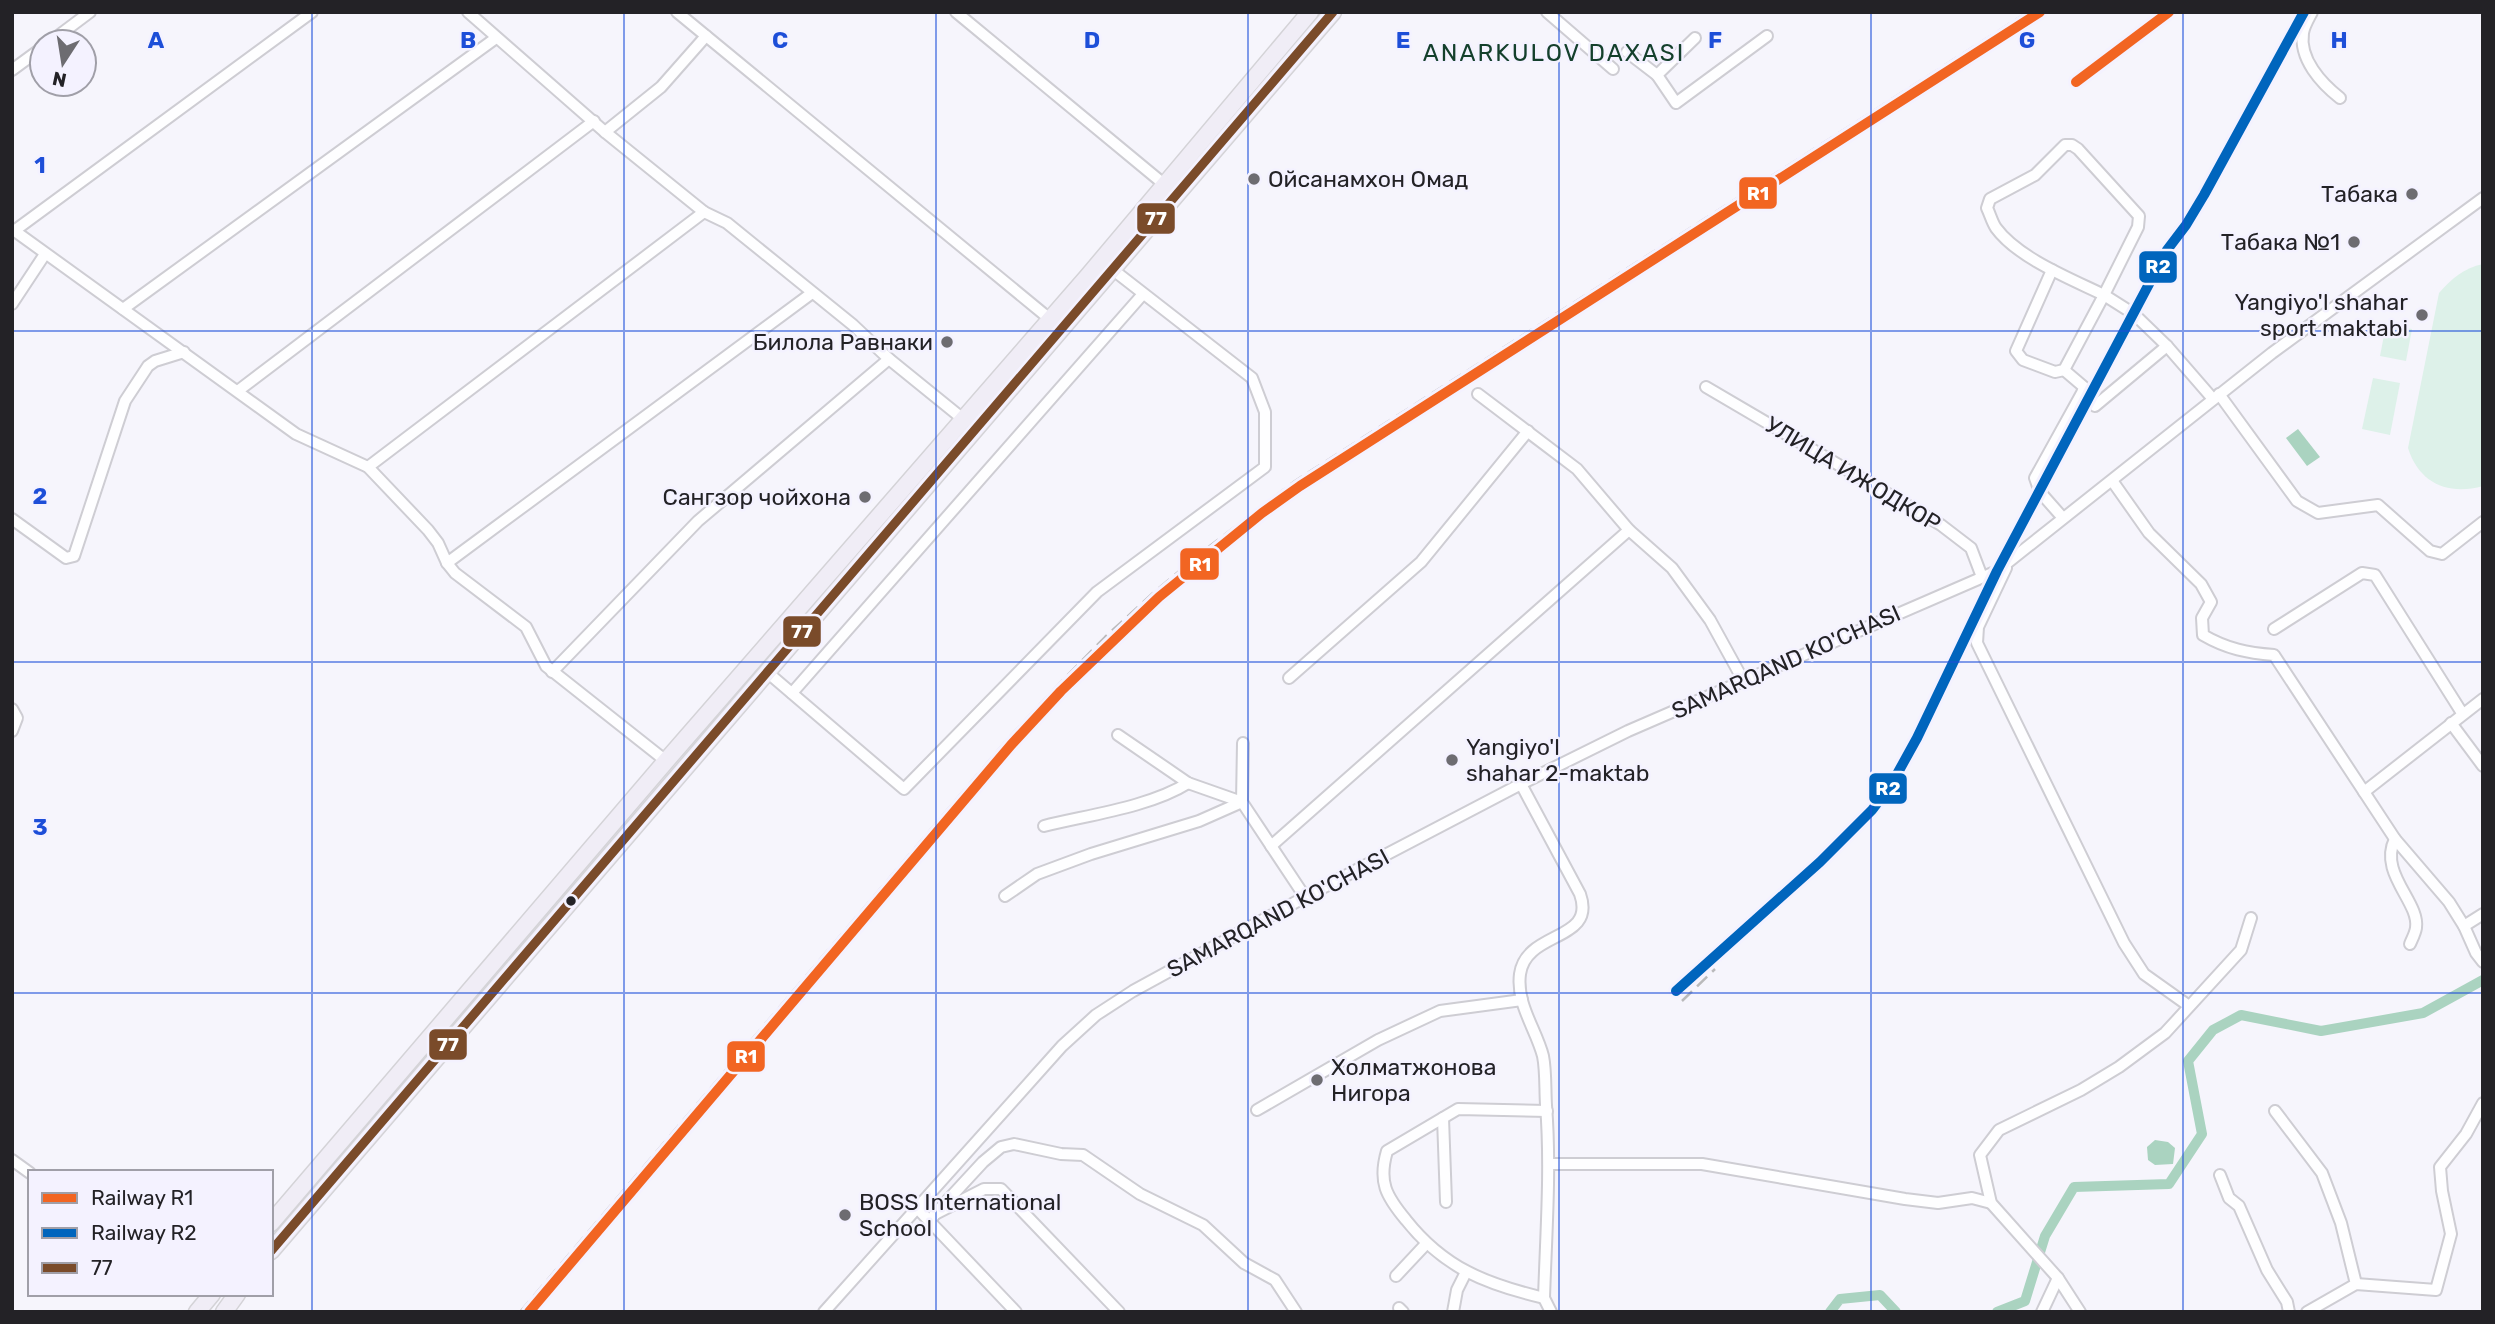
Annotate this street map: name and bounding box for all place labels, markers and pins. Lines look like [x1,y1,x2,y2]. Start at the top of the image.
place label: Ойсанамхон Омад [1268,165,1469,193]
marker: Ойсанамхон Омад [1246,171,1262,187]
place label: Табака [2321,180,2398,208]
marker: Табака [2404,186,2420,202]
place label: Табака №1 [2221,228,2340,256]
marker: Табака №1 [2346,234,2362,250]
place label: Yangiyo'l shahar sport maktabi [2235,288,2408,342]
marker: Yangiyo'l shahar sport maktabi [2414,307,2430,323]
place label: Билола Равнаки [753,328,933,356]
marker: Билола Равнаки [939,334,955,350]
place label: Сангзор чойхона [663,483,851,511]
marker: Сангзор чойхона [857,489,873,505]
place label: Yangiyo'l shahar 2-maktab [1466,733,1649,787]
marker: Yangiyo'l shahar 2-maktab [1444,752,1460,768]
unlabelled marker [564,894,578,908]
place label: Холматжонова Нигора [1331,1053,1496,1107]
marker: Холматжонова Нигора [1309,1072,1325,1088]
place label: BOSS International School [859,1188,1061,1242]
marker: BOSS International School [837,1207,853,1223]

